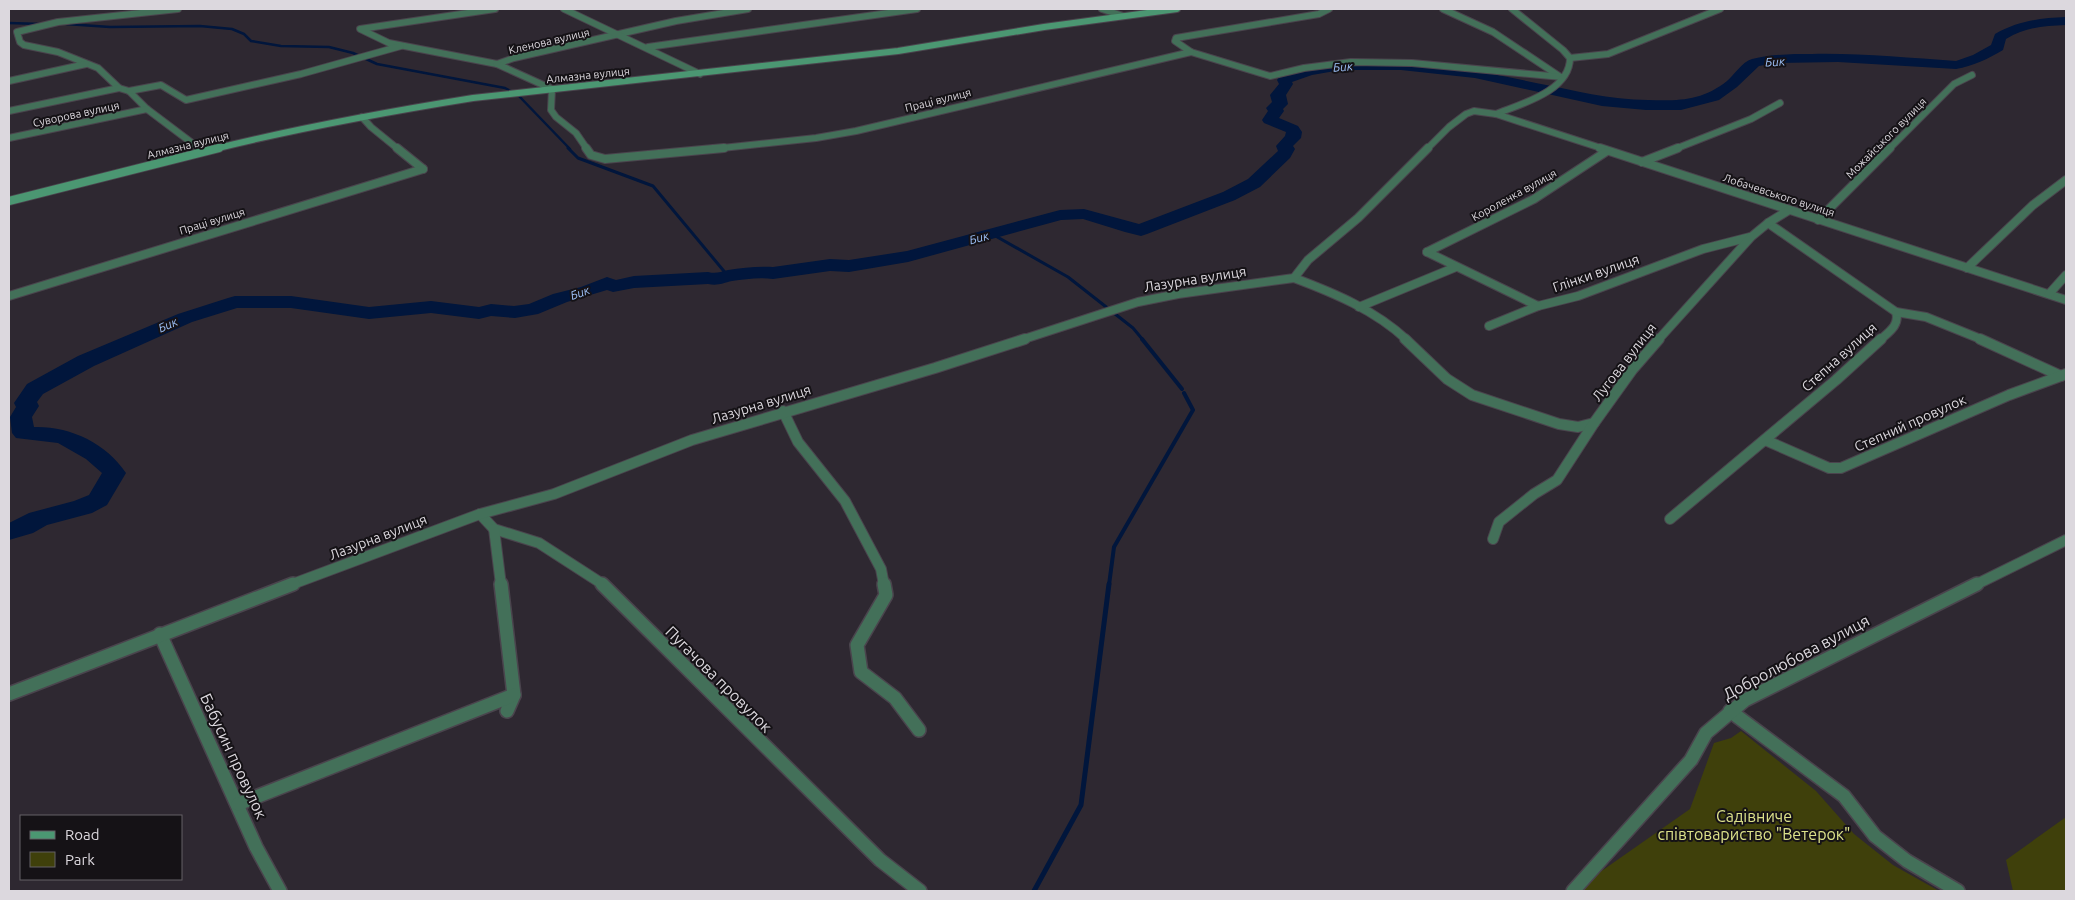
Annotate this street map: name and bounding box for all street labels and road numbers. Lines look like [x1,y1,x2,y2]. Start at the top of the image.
street label: Кленова вулиця [507,26,591,56]
street label: Алмазна вулиця [546,65,630,85]
street label: Праці вулиця [904,86,972,114]
street label: Можайського вулиця [1843,95,1929,181]
street label: Суворова вулиця [32,99,120,129]
street label: Алмазна вулиця [146,129,230,161]
street label: Короленка вулиця [1470,167,1558,223]
street label: Лобачевського вулиця [1722,171,1836,219]
street label: Праці вулиця [178,205,246,237]
street label: Глінки вулиця [1551,251,1641,295]
street label: Лазурна вулиця [1143,263,1247,295]
street label: Степна вулиця [1798,319,1880,395]
street label: Лугова вулиця [1589,320,1659,404]
street label: Лазурна вулиця [709,381,813,427]
street label: Степний провулок [1852,391,1968,455]
street label: Лазурна вулиця [327,511,429,563]
street label: Добролюбова вулиця [1720,611,1872,703]
street label: Пугачова провулок [662,622,776,736]
street label: Бабусин провулок [197,690,271,822]

